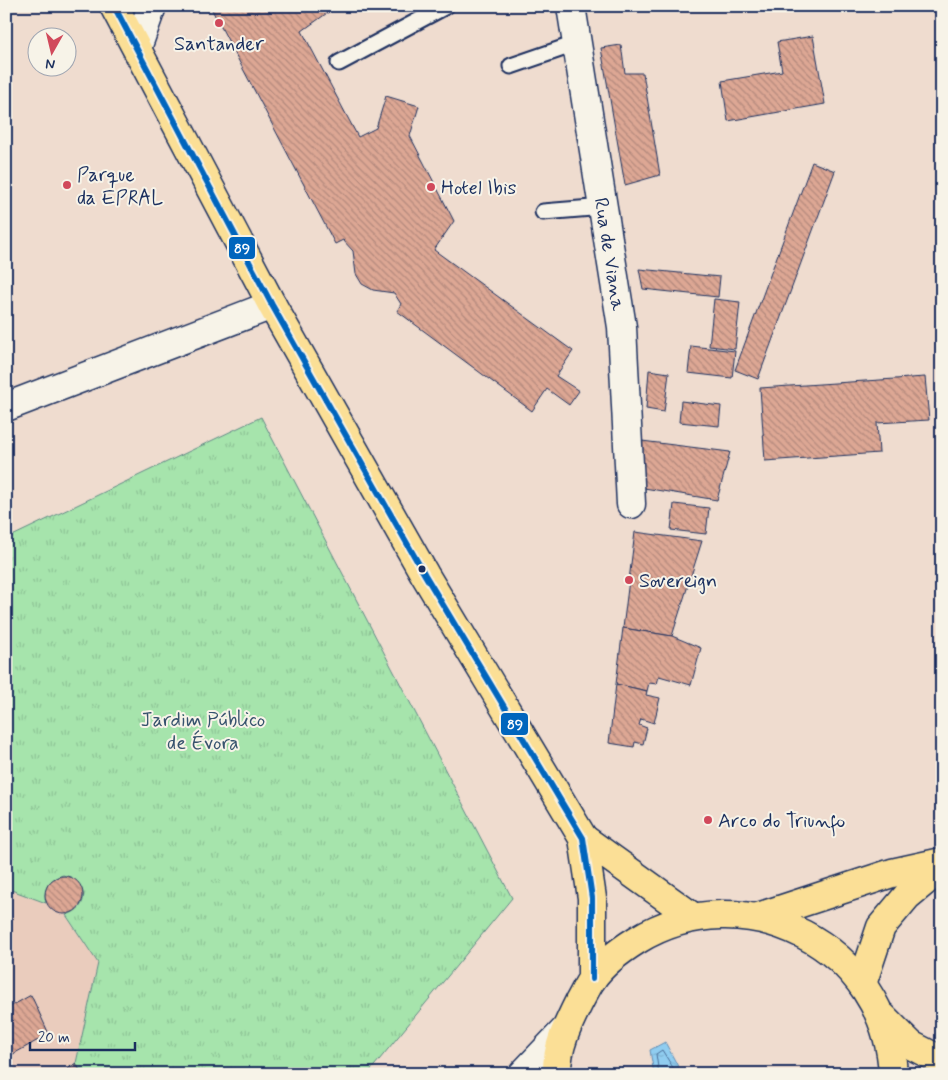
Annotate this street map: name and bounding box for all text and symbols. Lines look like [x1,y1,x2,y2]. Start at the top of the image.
marker: Santander [213,17,225,29]
north arrow [28,28,78,78]
place label: Santander [174,31,265,58]
text: N [44,54,56,73]
place label: Parque da EPRAL [77,162,164,212]
place label: Hotel Ibis [441,175,516,202]
marker: Parque da EPRAL [61,179,73,191]
marker: Hotel Ibis [425,181,437,193]
street label: Rua de Viana [587,196,631,314]
line badge: 89 [228,236,256,260]
text: 89 [234,240,250,258]
unlabelled marker [417,564,427,574]
place label: Sovereign [639,568,717,595]
marker: Sovereign [623,574,635,586]
park label: Jardim Público de Évora [141,707,265,757]
line badge: 89 [500,712,529,736]
text: 89 [507,716,523,734]
place label: Arco do Triunfo [718,808,846,837]
marker: Arco do Triunfo [702,814,714,826]
scale bar [30,1020,135,1052]
text: 20 m [38,1028,70,1048]

